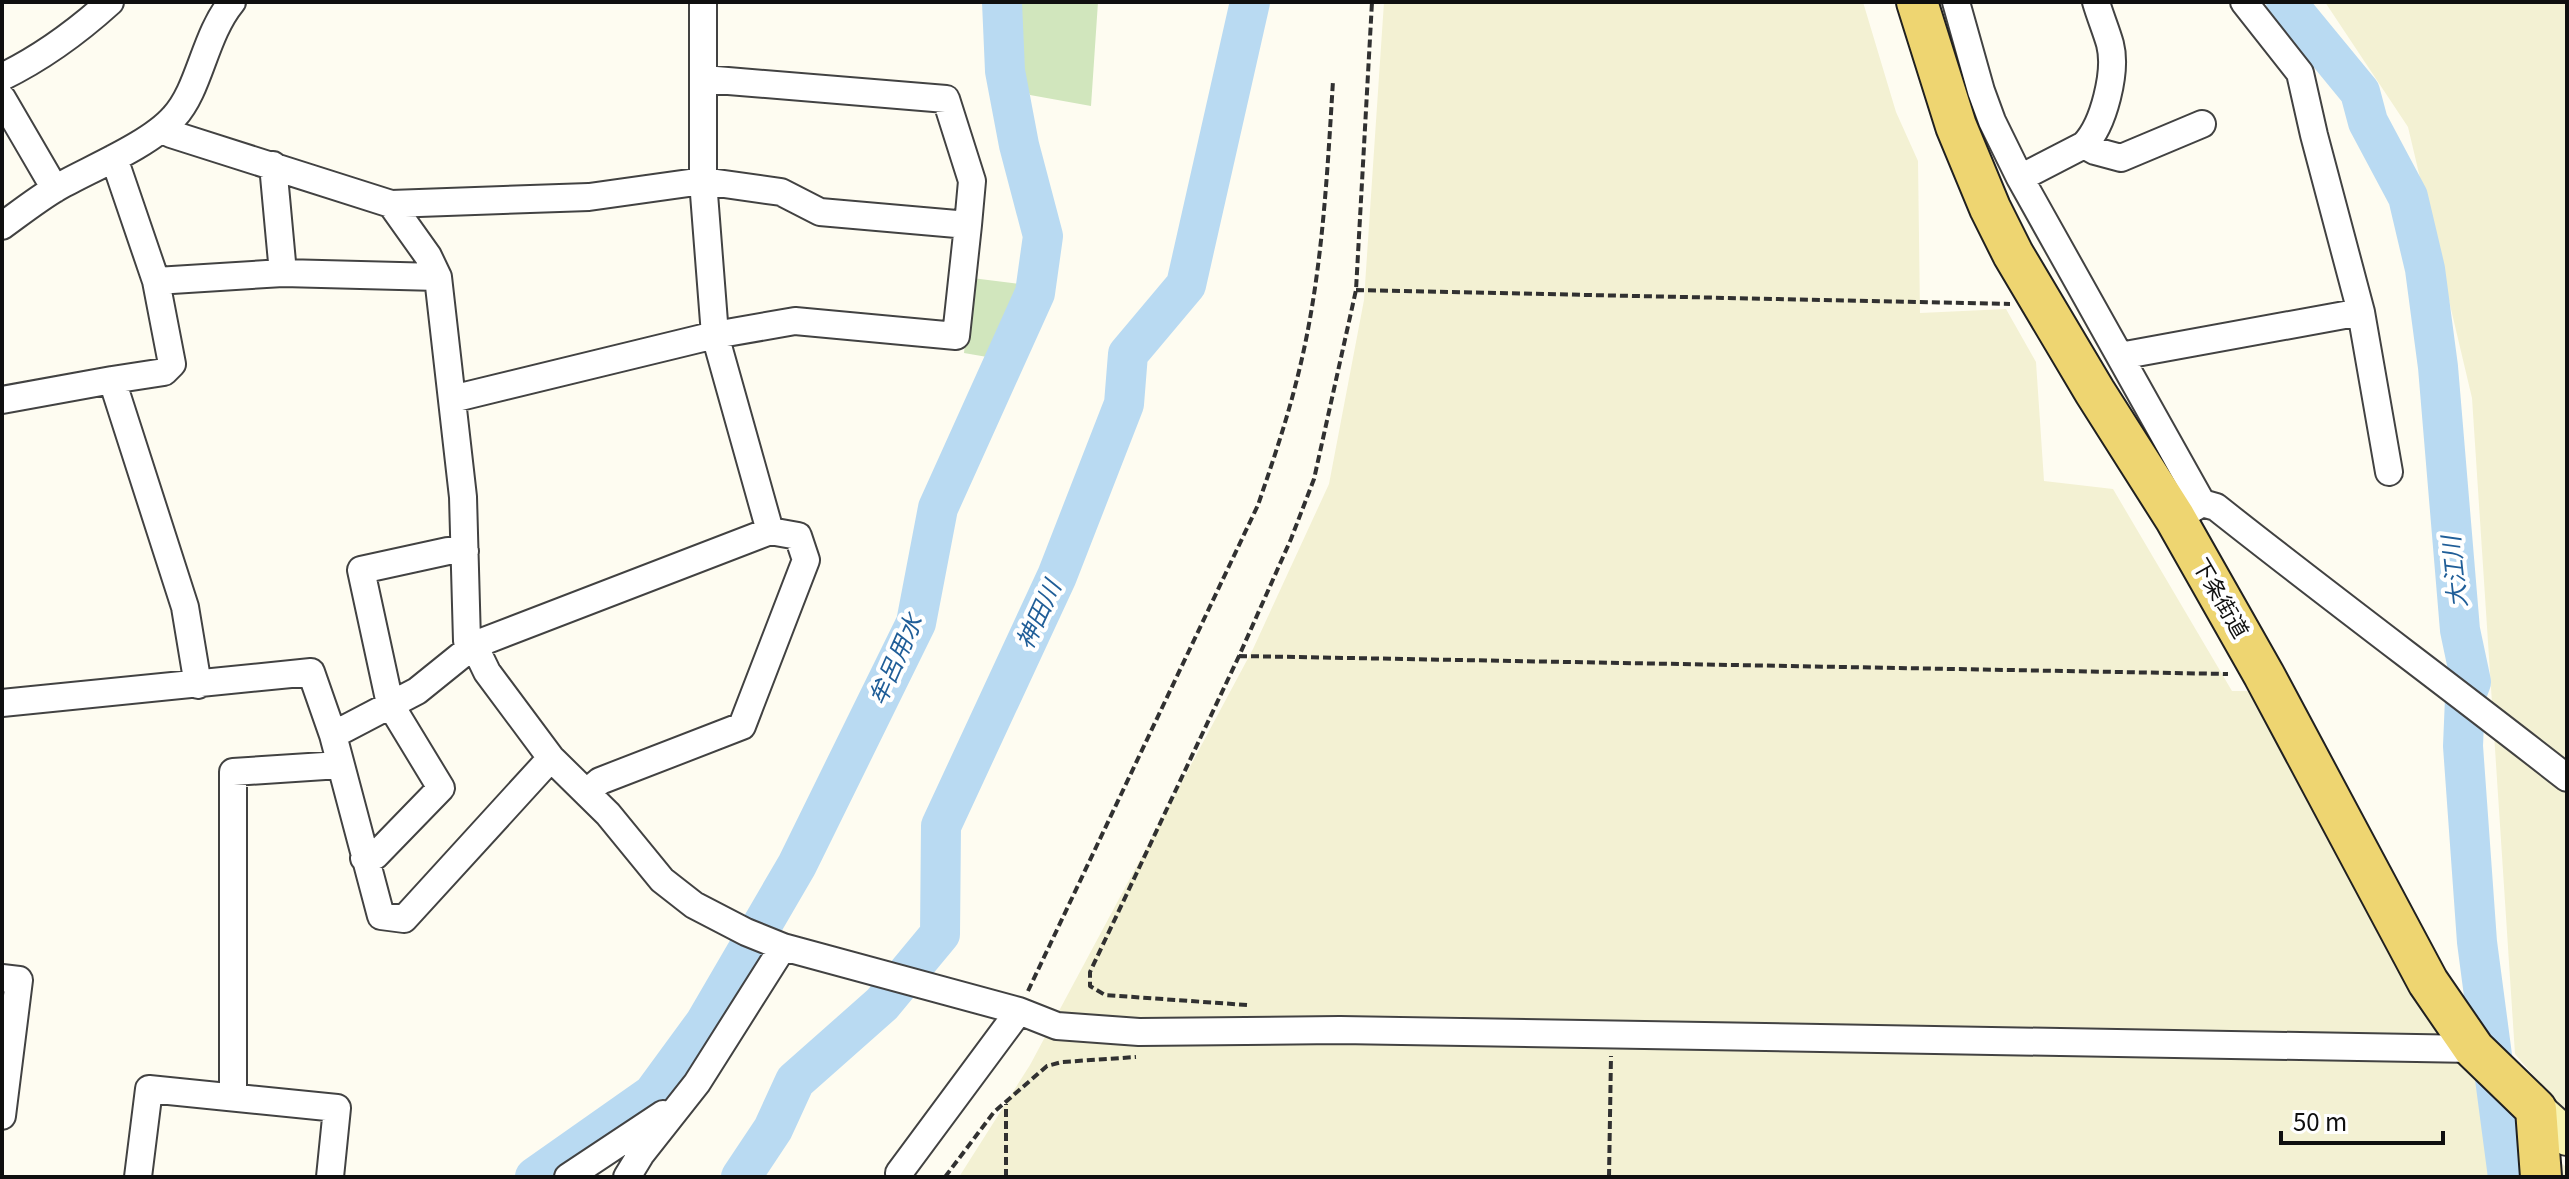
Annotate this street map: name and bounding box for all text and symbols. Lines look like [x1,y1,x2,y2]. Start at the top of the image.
water label: 大江川 [2431,532,2474,610]
street label: 下条街道 [2187,551,2259,643]
water label: 神田川 [1006,571,1069,654]
water label: 牟呂用水 [858,605,930,710]
scale bar [2281,1095,2443,1145]
text: 50 m [2293,1103,2347,1138]

